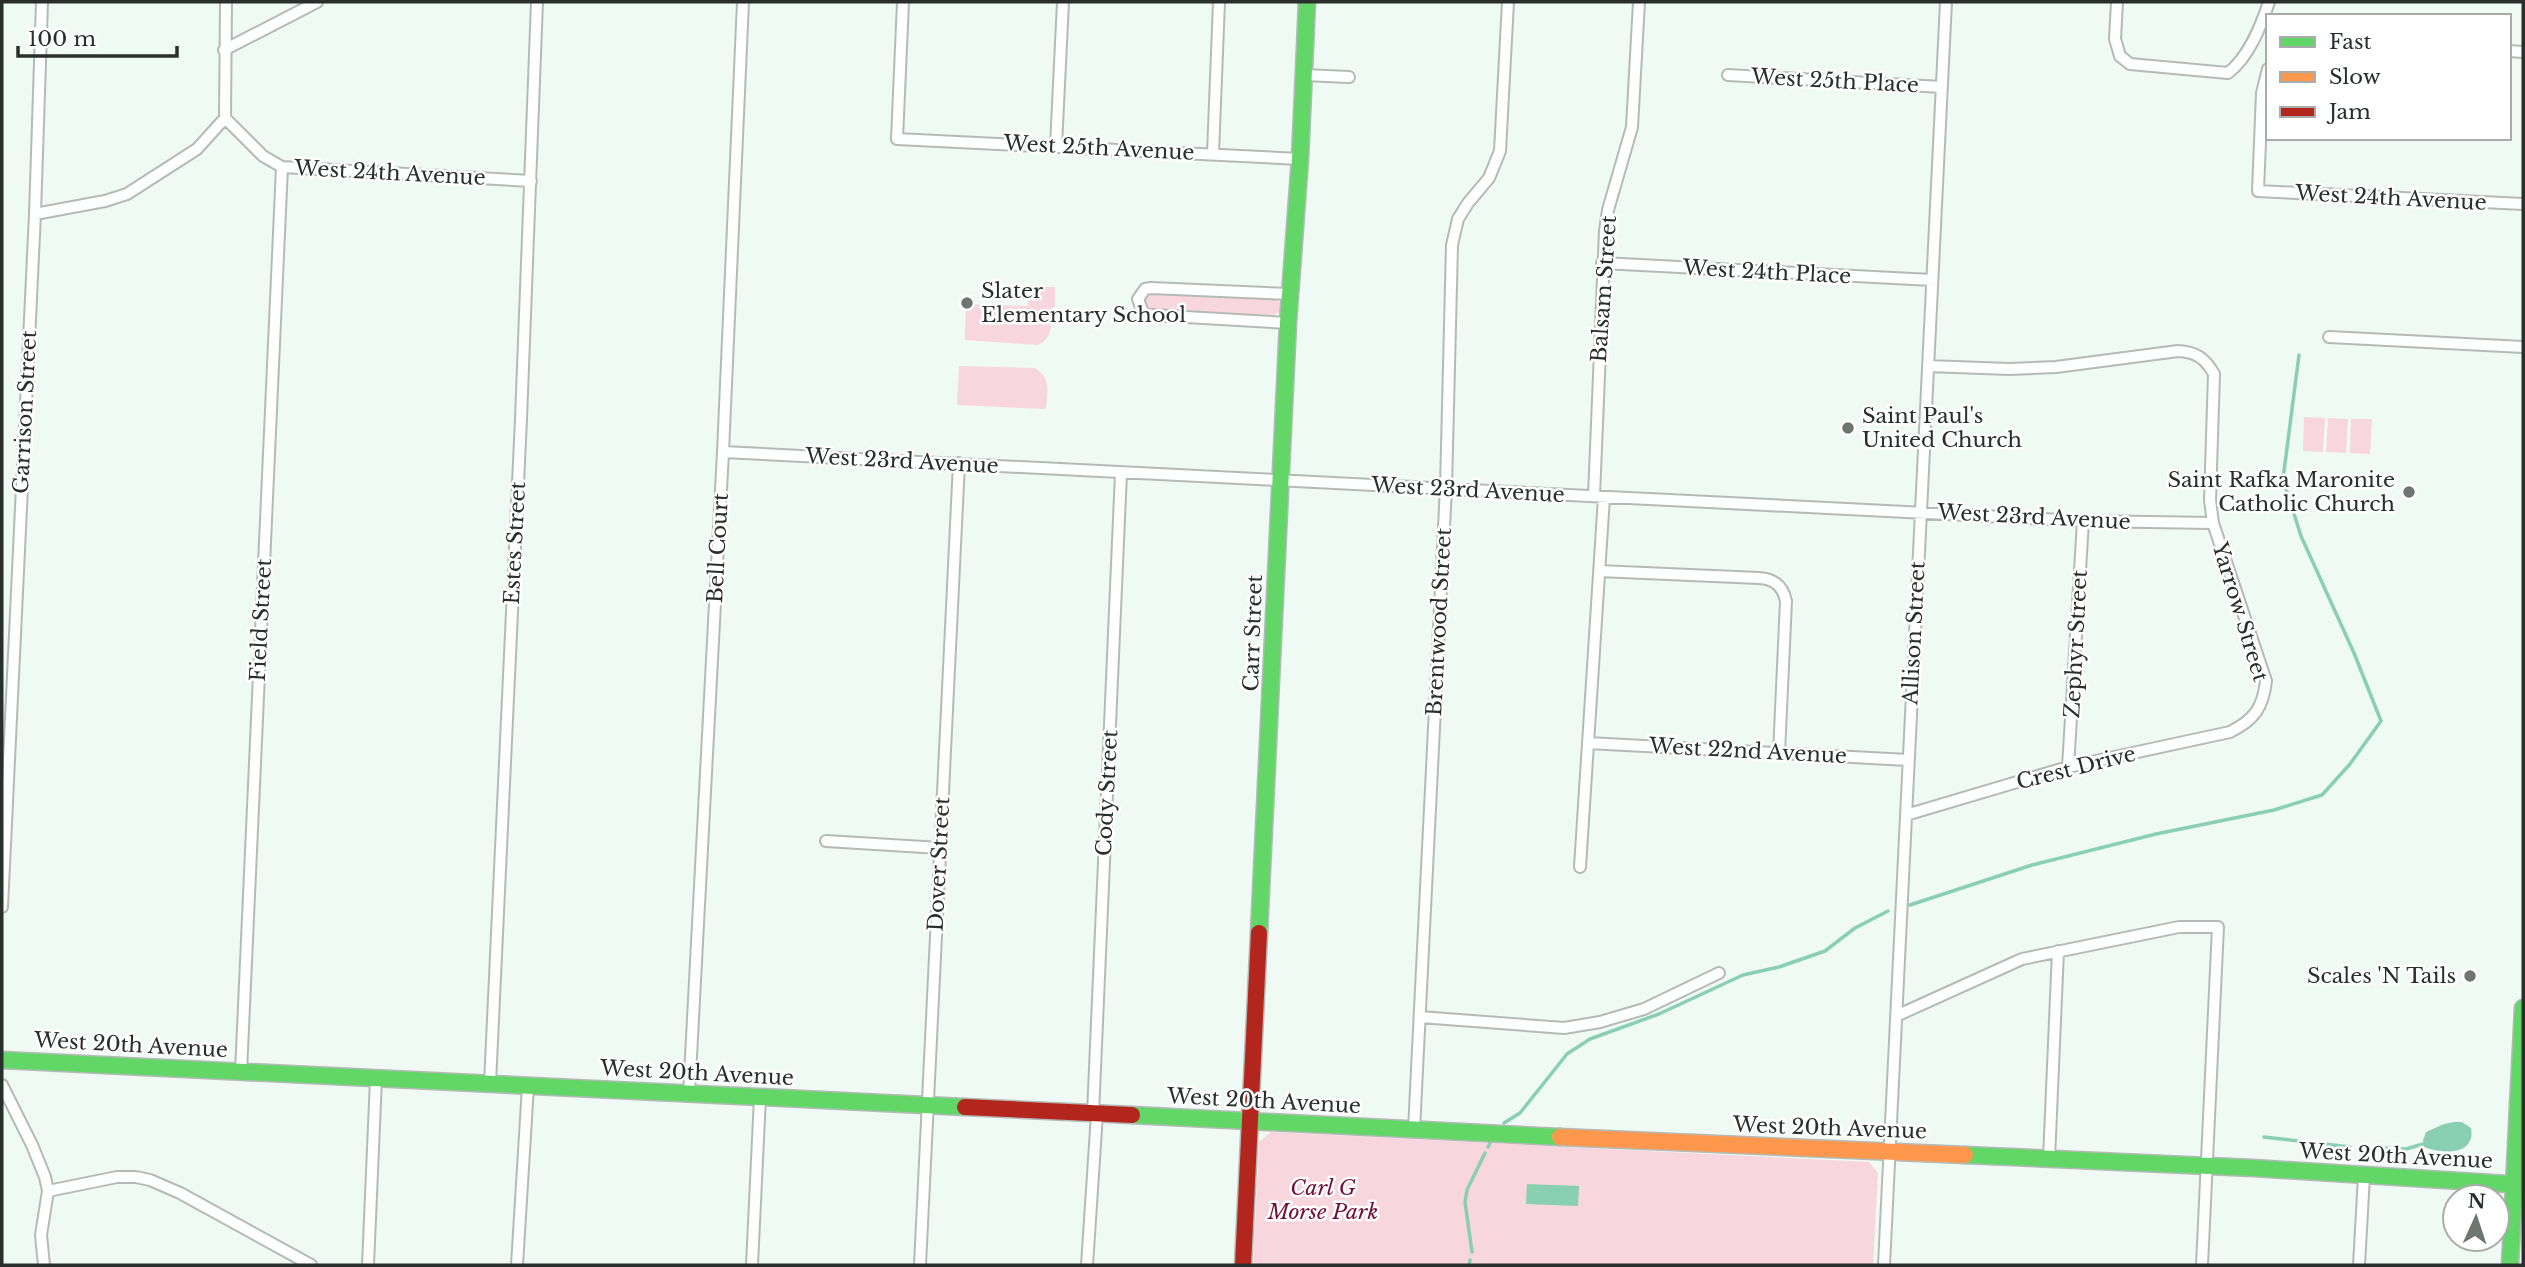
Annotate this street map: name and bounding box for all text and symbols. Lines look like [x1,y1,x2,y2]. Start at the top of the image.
scale bar [18,14,177,58]
legend [2266,14,2511,140]
text: 100 m [28,26,96,52]
text: Fast [2329,29,2371,55]
street label: West 25th Place [1749,64,1920,98]
text: Slow [2329,64,2381,90]
text: Jam [2326,99,2371,125]
street label: West 25th Avenue [1002,130,1195,166]
street label: West 24th Avenue [293,155,486,191]
street label: West 24th Avenue [2294,180,2487,216]
street label: Balsam Street [1586,214,1622,363]
street label: West 24th Place [1681,255,1852,289]
place label: Slater Elementary School [981,278,1186,328]
marker: Slater Elementary School [959,295,975,311]
street label: Garrison Street [8,329,42,495]
place label: Saint Paul's United Church [1862,403,2022,453]
marker: Saint Paul's United Church [1840,420,1856,436]
street label: West 23rd Avenue [804,443,999,479]
place label: Saint Rafka Maronite Catholic Church [2167,467,2395,517]
street label: West 23rd Avenue [1370,472,1565,508]
street label: Estes Street [499,481,531,605]
marker: Saint Rafka Maronite Catholic Church [2401,484,2417,500]
street label: Bell Court [702,492,734,604]
street label: West 23rd Avenue [1936,499,2131,535]
street label: Brentwood Street [1421,527,1457,717]
street label: Yarrow Street [2206,538,2274,685]
street label: Field Street [245,558,277,682]
street label: Allison Street [1897,560,1931,707]
street label: Zephyr Street [2059,569,2093,719]
street label: Carr Street [1238,574,1268,692]
street label: Cody Street [1091,729,1123,857]
street label: West 22nd Avenue [1647,733,1848,769]
street label: Crest Drive [2014,741,2138,795]
street label: Dover Street [922,796,956,932]
place label: Scales 'N Tails [2307,963,2456,989]
marker: Scales 'N Tails [2462,968,2478,984]
street label: West 20th Avenue [32,1027,229,1063]
street label: West 20th Avenue [598,1055,795,1091]
street label: West 20th Avenue [1165,1083,1362,1119]
street label: West 20th Avenue [1732,1112,1927,1144]
street label: West 20th Avenue [2297,1138,2494,1174]
park label: Carl G Morse Park [1267,1175,1378,1225]
north arrow [2441,1183,2511,1253]
text: N [2467,1190,2487,1213]

